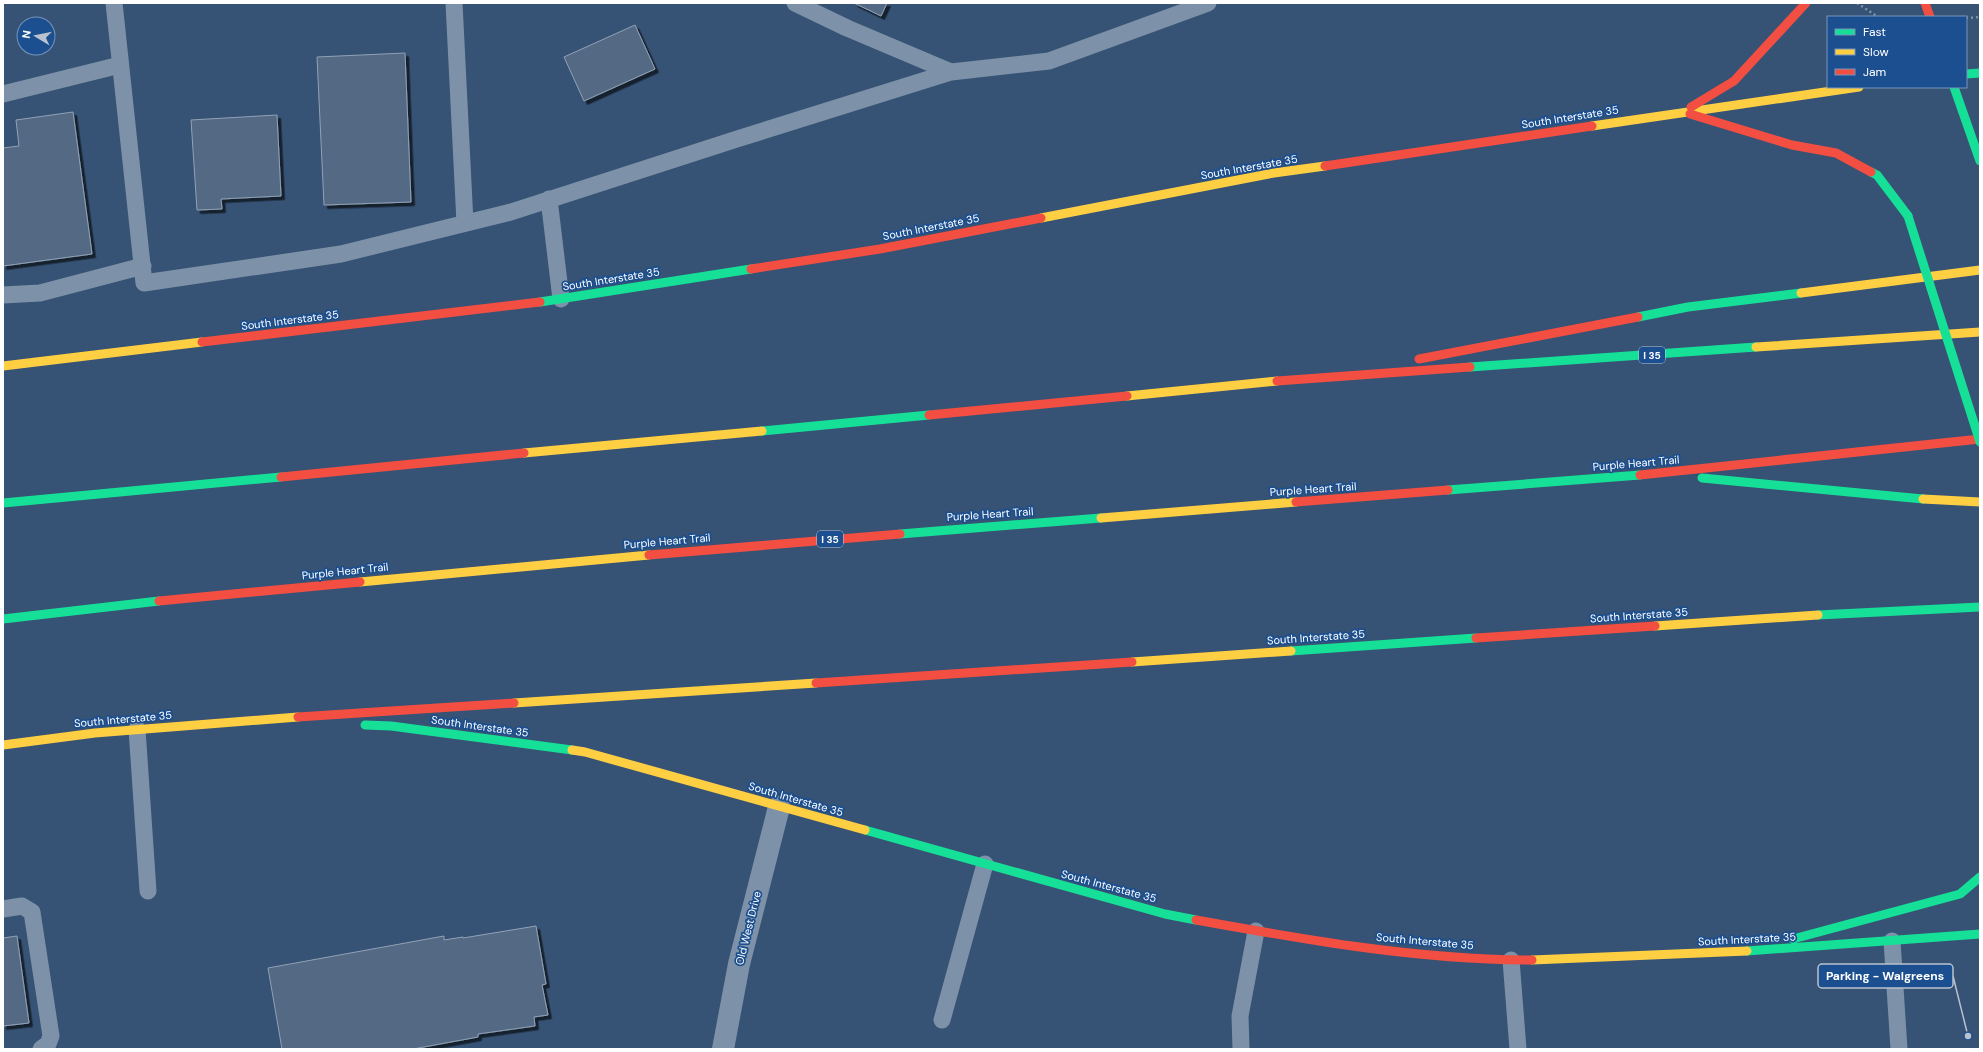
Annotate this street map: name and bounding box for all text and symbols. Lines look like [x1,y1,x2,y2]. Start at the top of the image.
north arrow [16,16,56,56]
legend [1827,16,1967,88]
text: Fast [1863,24,1886,40]
text: N [19,29,34,39]
text: Slow [1863,44,1889,60]
text: Jam [1863,64,1886,80]
street label: South Interstate 35 [1520,102,1620,132]
street label: South Interstate 35 [1199,152,1299,182]
street label: South Interstate 35 [882,211,981,243]
street label: South Interstate 35 [561,264,661,294]
street label: South Interstate 35 [240,307,340,333]
road number: I 35 [1639,347,1665,363]
street label: Purple Heart Trail [1592,452,1680,474]
street label: Purple Heart Trail [1269,479,1357,499]
street label: Purple Heart Trail [946,504,1034,524]
street label: Purple Heart Trail [623,530,711,552]
road number: I 35 [817,531,843,547]
street label: Purple Heart Trail [301,559,389,583]
street label: South Interstate 35 [1590,605,1689,625]
street label: South Interstate 35 [1267,627,1366,647]
street label: South Interstate 35 [74,708,173,730]
street label: South Interstate 35 [430,712,530,740]
street label: South Interstate 35 [747,779,845,819]
street label: South Interstate 35 [1060,867,1158,906]
street label: Old West Drive [732,890,764,966]
street label: South Interstate 35 [1698,929,1797,949]
street label: South Interstate 35 [1376,930,1475,952]
callout: Parking - Walgreens [1818,964,1953,988]
text: Parking - Walgreens [1826,968,1944,984]

